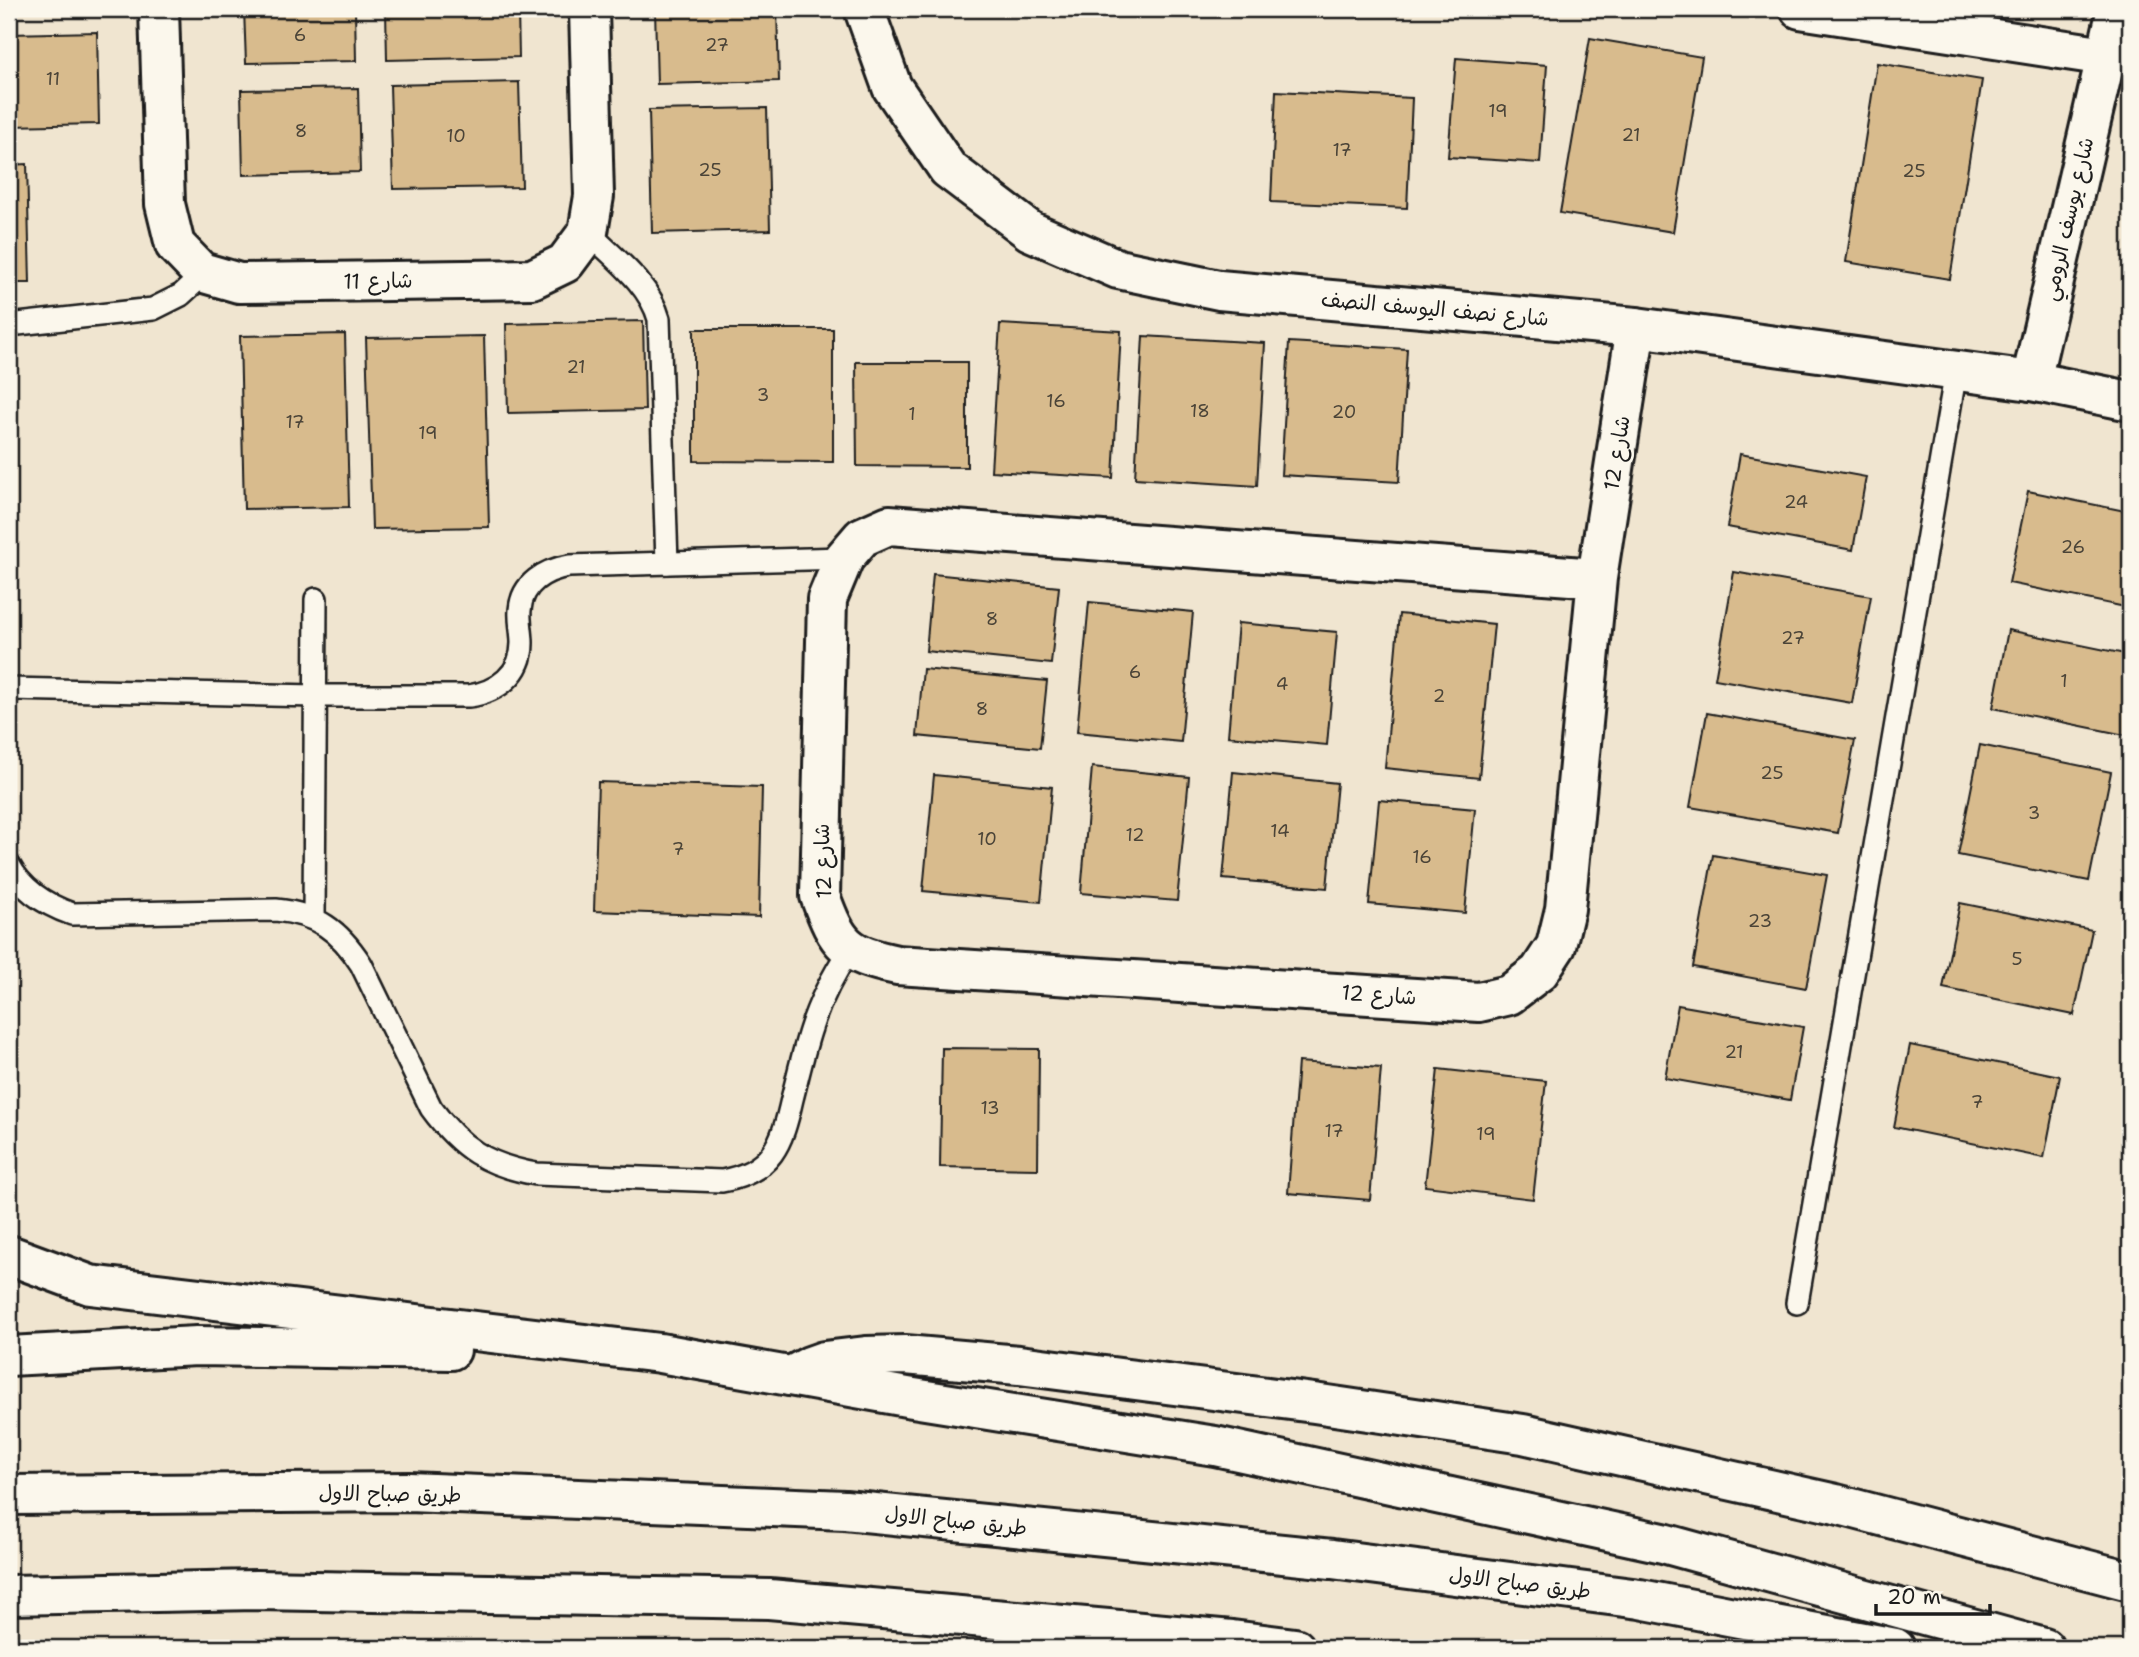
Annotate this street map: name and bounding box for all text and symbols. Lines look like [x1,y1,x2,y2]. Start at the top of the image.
house number: 6 [294,23,306,47]
house number: 27 [705,33,729,57]
house number: 11 [46,67,60,91]
house number: 19 [1488,99,1508,123]
house number: 8 [295,119,307,143]
house number: 21 [1621,123,1641,147]
house number: 10 [446,124,466,148]
street label: شارع يوسف الرومي [2036,134,2105,305]
house number: 17 [1332,138,1352,162]
house number: 25 [698,158,722,182]
house number: 25 [1902,159,1926,183]
street label: شارع 11 [343,266,413,297]
street label: شارع نصف اليوسف النصف [1320,285,1550,334]
house number: 21 [566,355,586,379]
house number: 3 [757,383,769,407]
house number: 16 [1046,389,1066,413]
house number: 18 [1190,399,1210,423]
house number: 20 [1332,400,1356,424]
house number: 1 [908,402,916,426]
house number: 17 [285,410,305,434]
street label: شارع 12 [1597,414,1638,492]
house number: 19 [418,421,438,445]
house number: 24 [1784,490,1808,514]
house number: 26 [2061,535,2085,559]
house number: 8 [986,607,998,631]
house number: 27 [1781,626,1805,650]
house number: 6 [1129,660,1141,684]
house number: 1 [2060,669,2068,693]
house number: 4 [1276,672,1288,696]
house number: 2 [1433,684,1445,708]
house number: 8 [976,697,988,721]
house number: 25 [1760,761,1784,785]
house number: 3 [2028,801,2040,825]
house number: 14 [1270,819,1290,843]
street label: شارع 12 [808,823,839,899]
house number: 12 [1125,823,1145,847]
house number: 10 [977,827,997,851]
house number: 7 [672,837,684,861]
house number: 16 [1412,845,1432,869]
house number: 23 [1748,909,1772,933]
house number: 5 [2011,947,2023,971]
street label: شارع 12 [1341,978,1417,1013]
house number: 21 [1724,1040,1744,1064]
house number: 7 [1971,1090,1983,1114]
house number: 13 [980,1096,1000,1120]
house number: 17 [1324,1119,1344,1143]
house number: 19 [1476,1122,1496,1146]
street label: طريق صباح الاول [318,1479,462,1509]
street label: طريق صباح الاول [883,1500,1029,1542]
street label: طريق صباح الاول [1447,1560,1593,1606]
scale bar [1876,1573,1990,1617]
text: 20 m [1887,1583,1941,1611]

